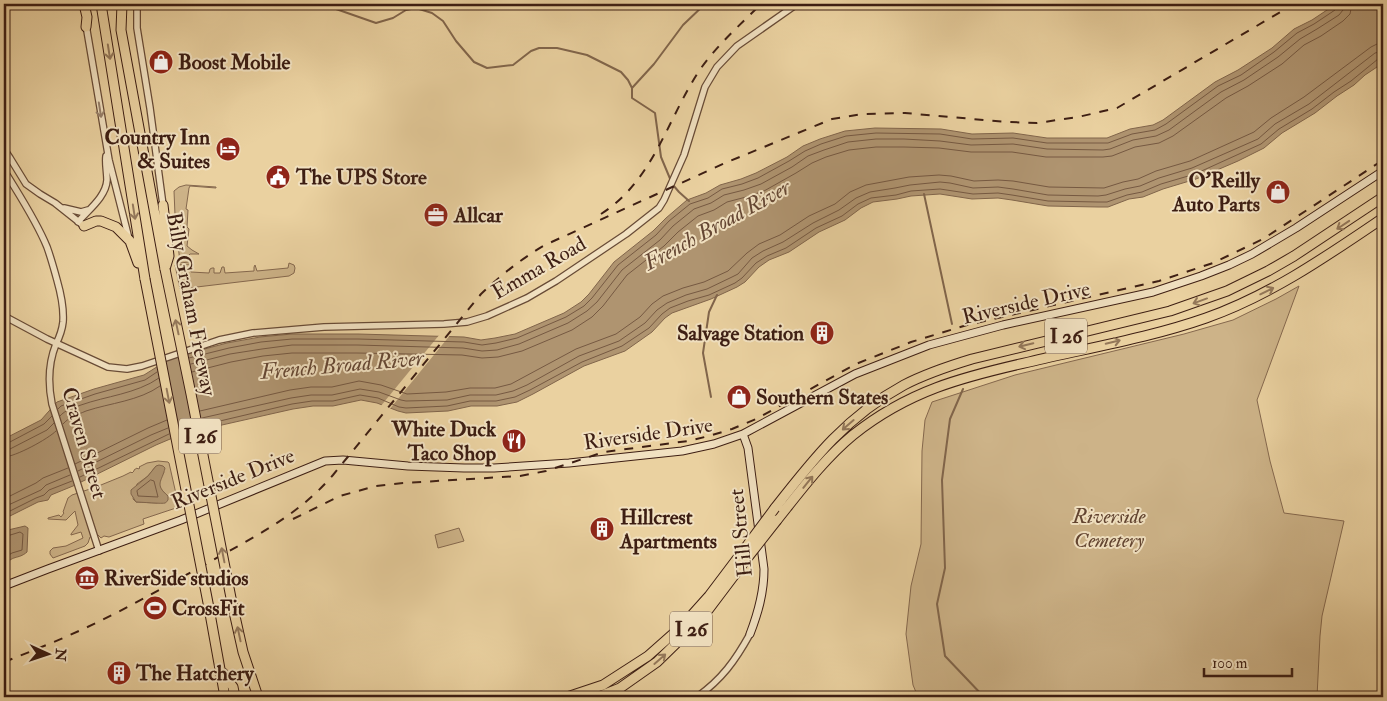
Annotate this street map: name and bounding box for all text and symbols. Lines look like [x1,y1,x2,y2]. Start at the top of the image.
one-way arrow [104,44,114,60]
shop icon: Boost Mobile [148,49,174,75]
place label: Boost Mobile [178,49,291,76]
one-way arrow [95,101,105,117]
place label: Country Inn & Suites [105,124,210,175]
hotel icon: Country Inn & Suites [215,136,241,162]
public building icon: The UPS Store [265,164,291,190]
place label: The UPS Store [295,164,427,191]
place label: O'Reilly Auto Parts [1171,167,1261,218]
water label: French Broad River [638,172,797,277]
shop icon: O'Reilly Auto Parts [1265,179,1291,205]
office icon: Allcar [423,202,449,228]
place label: Allcar [453,202,504,229]
one-way arrow [129,204,139,220]
street label: Billy Graham Freeway [160,210,222,399]
one-way arrow [1336,220,1350,230]
street label: Emma Road [487,230,592,306]
street label: Riverside Drive [959,275,1093,331]
one-way arrow [1259,286,1274,296]
one-way arrow [1193,297,1208,306]
road number: I 26 [1045,318,1087,354]
one-way arrow [172,320,181,336]
place label: Salvage Station [677,320,804,347]
building icon: Salvage Station [809,320,835,346]
one-way arrow [1105,337,1121,347]
one-way arrow [1018,341,1034,350]
water label: French Broad River [258,344,427,386]
street label: Craven Street [55,384,113,502]
shop icon: Southern States [726,384,752,410]
place label: Southern States [756,384,888,411]
one-way arrow [163,388,173,404]
street label: Riverside Drive [582,412,715,456]
place label: White Duck Taco Shop [390,416,497,467]
road number: I 26 [179,418,221,454]
one-way arrow [841,419,854,431]
restaurant icon: White Duck Taco Shop [501,428,527,454]
street label: Riverside Drive [168,442,299,516]
one-way arrow [802,475,813,488]
street label: Hill Street [723,487,759,578]
park label: Riverside Cemetery [1072,503,1146,554]
place label: Hillcrest Apartments [619,504,717,555]
building icon: Hillcrest Apartments [589,516,615,542]
one-way arrow [218,548,227,564]
museum icon: RiverSide studios [74,565,100,591]
place label: RiverSide studios [104,565,249,592]
sports icon: CrossFit [142,595,168,621]
place label: CrossFit [172,595,245,622]
road number: I 26 [670,612,712,646]
one-way arrow [234,626,243,642]
north arrow [22,628,72,678]
scale bar [1204,646,1292,678]
text: N [52,647,69,662]
one-way arrow [653,654,666,665]
text: 100 m [1212,654,1248,673]
building icon: The Hatchery [106,660,132,686]
place label: The Hatchery [135,660,254,687]

